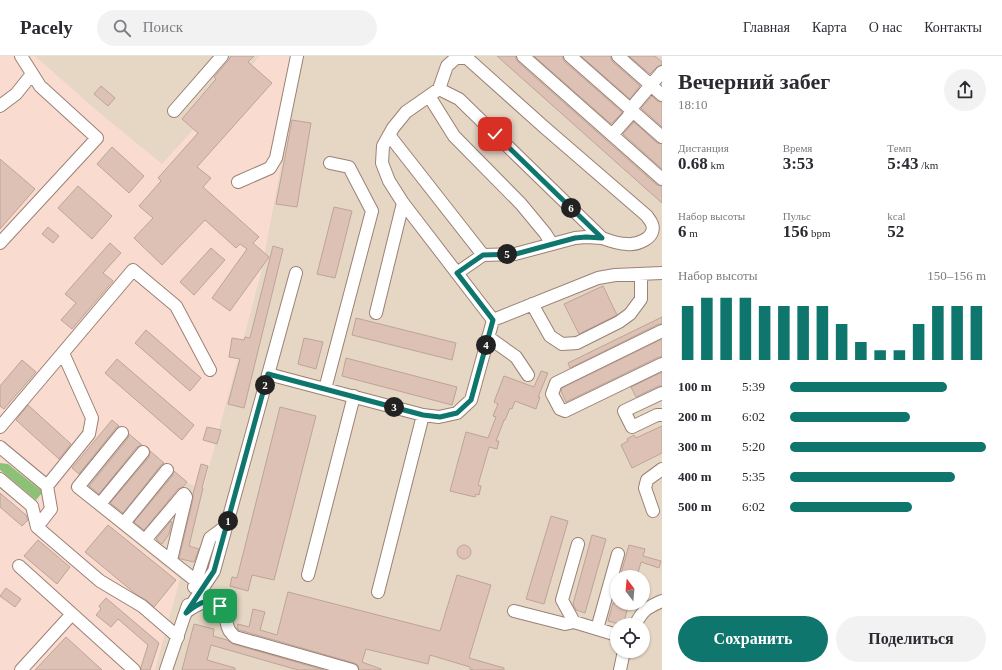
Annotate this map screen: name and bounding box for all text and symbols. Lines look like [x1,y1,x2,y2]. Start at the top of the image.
search box [97,10,377,46]
text: Pacely [20,17,73,38]
icon: search [111,17,133,39]
text: Поиск [143,19,183,35]
text: Главная [743,20,790,35]
text: Карта [812,20,847,35]
text: О нас [869,20,902,35]
text: Контакты [924,20,982,35]
text: Вечерний забег [678,69,830,94]
button: share [944,69,986,111]
text: 18:10 [678,97,708,112]
pin [478,117,512,151]
icon: check [484,123,506,145]
text: Дистанция [678,142,729,154]
text: Время [783,142,812,154]
text: Темп [887,142,911,154]
text: 0.68 [678,154,708,173]
text: 3:53 [783,154,814,173]
text: 5:43 [887,154,919,173]
text: km [708,159,725,171]
text: /km [919,159,938,171]
pin: 6 [561,198,581,218]
text: 6 [568,202,574,214]
text: Набор высоты [678,210,745,222]
text: Пульс [783,210,811,222]
text: kcal [887,210,906,222]
text: 6 [678,222,687,241]
text: 156 [783,222,808,241]
text: 52 [887,222,904,241]
text: m [687,227,698,239]
text: bpm [808,227,830,239]
pin: 5 [497,244,517,264]
text: 5 [504,248,510,260]
text: Набор высоты [678,268,757,283]
text: 150–156 m [927,268,986,283]
pin: 4 [476,335,496,355]
text: 4 [483,339,489,351]
pin: 2 [255,375,275,395]
text: 2 [262,379,268,391]
text: 100 m [678,379,712,394]
text: 5:39 [742,379,765,394]
pin: 3 [384,397,404,417]
text: 3 [391,401,397,413]
text: 200 m [678,409,712,424]
text: 6:02 [742,409,765,424]
text: 300 m [678,439,712,454]
text: 5:20 [742,439,765,454]
text: 400 m [678,469,712,484]
text: 5:35 [742,469,765,484]
text: 500 m [678,499,712,514]
text: 6:02 [742,499,765,514]
pin: 1 [218,511,238,531]
text: 1 [225,515,231,527]
north arrow [610,570,650,610]
map controls [610,570,650,658]
pin [203,589,237,623]
icon: arrive [209,595,231,617]
button: Сохранить [678,616,828,662]
button: Поделиться [836,616,986,662]
button: locate [610,618,650,658]

